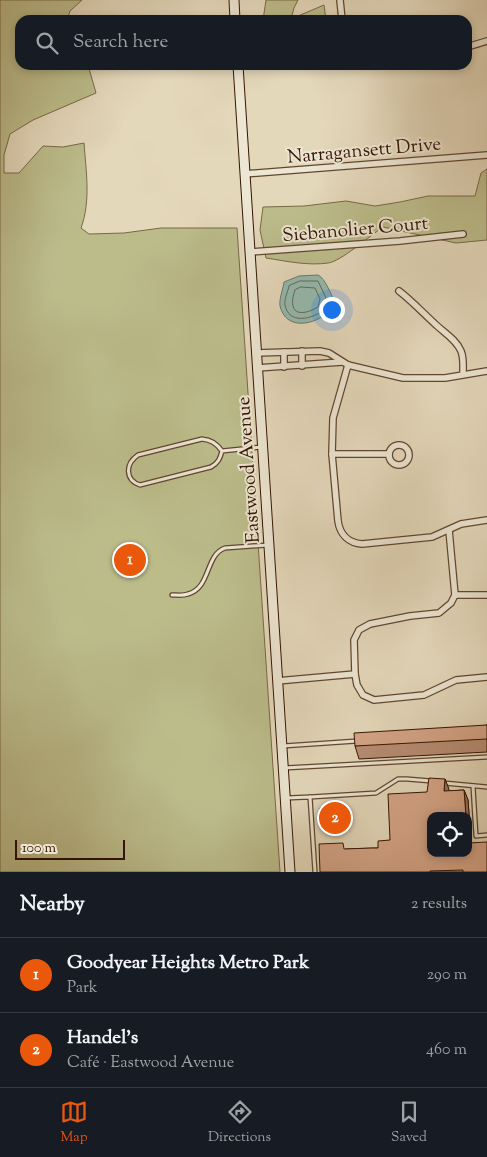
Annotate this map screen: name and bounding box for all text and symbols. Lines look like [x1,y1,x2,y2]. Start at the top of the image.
search box [15,15,472,70]
icon: search [33,29,61,57]
text: Search here [73,29,168,56]
street label: Narragansett Drive [286,131,443,172]
street label: Siebanolier Court [281,211,430,250]
your location [319,297,345,323]
street label: Eastwood Avenue [231,395,268,544]
pin: 1 [114,541,146,579]
pin: 2 [319,799,351,837]
map controls [427,812,472,857]
button: locate [427,812,472,857]
scale bar [15,837,125,860]
text: 100 m [22,839,56,859]
text: Nearby [20,890,85,920]
text: 2 results [411,893,467,916]
text: Goodyear Heights Metro Park [67,950,309,977]
text: 1 [33,964,39,987]
text: 290 m [427,964,467,987]
text: Park [67,977,98,1000]
text: Handel's [67,1025,138,1052]
text: 2 [32,1039,40,1062]
text: 460 m [426,1039,467,1062]
text: Café · Eastwood Avenue [67,1052,234,1075]
tab: Map [60,1098,88,1148]
tab: Directions [208,1098,271,1148]
tab: Saved [391,1098,427,1148]

